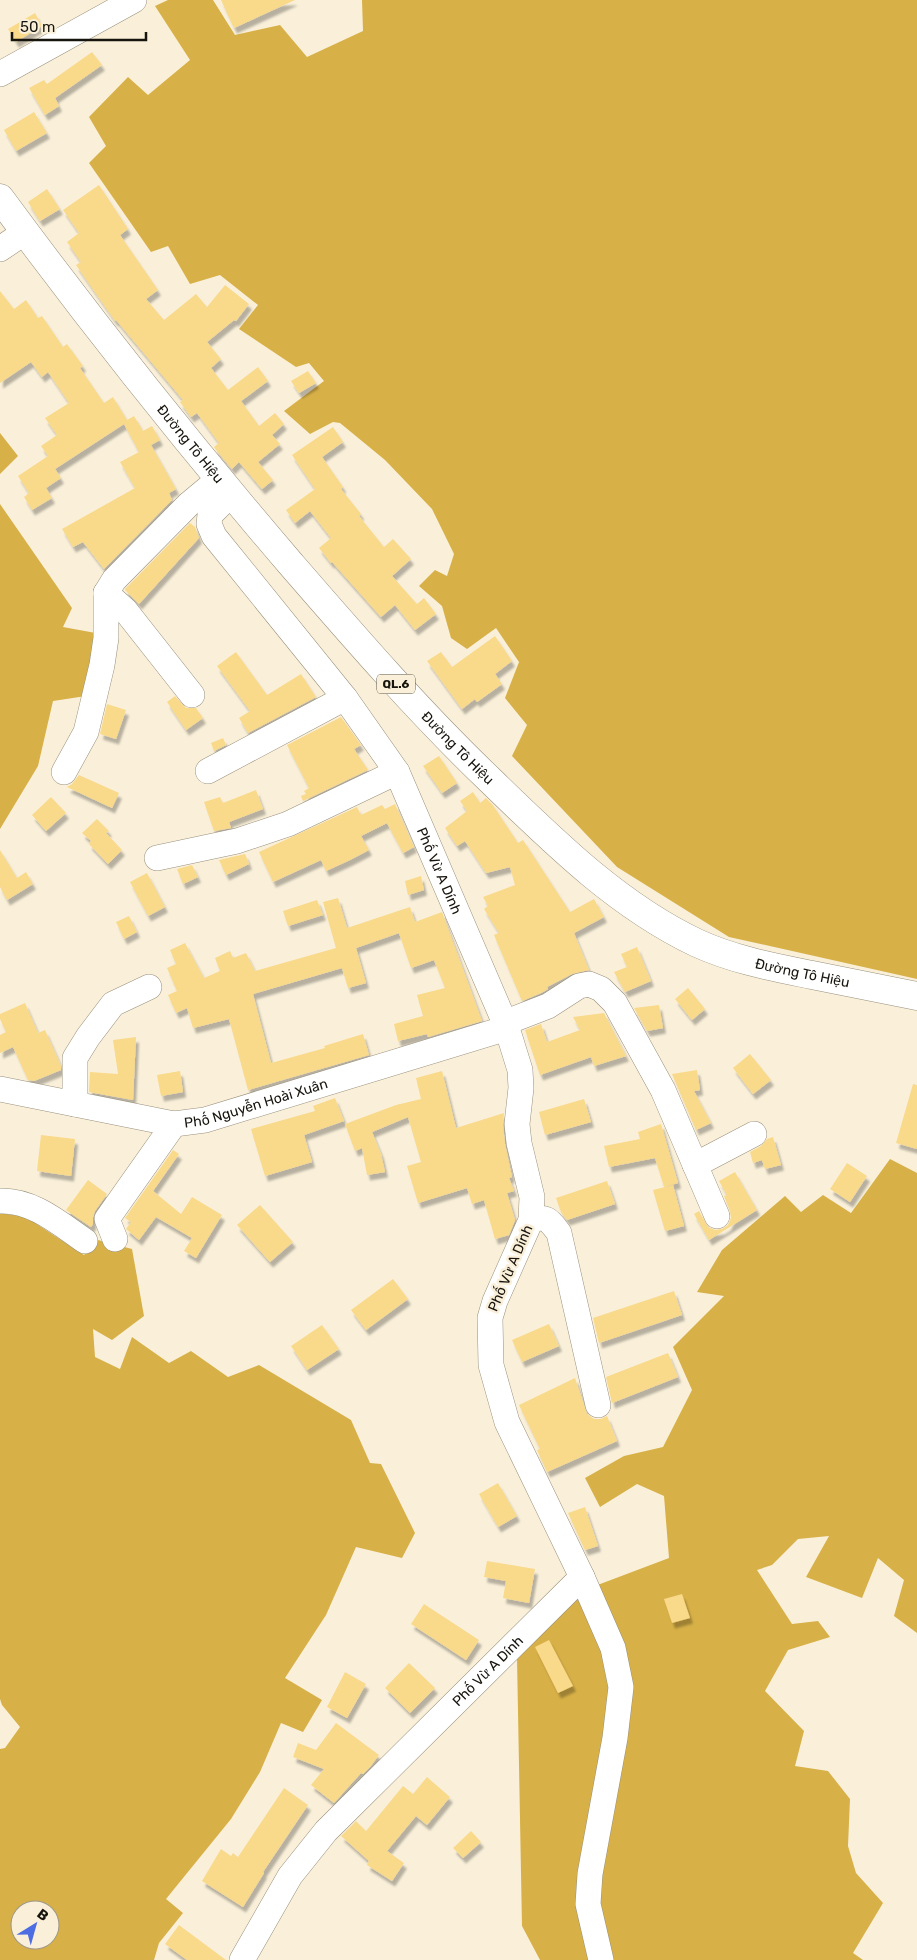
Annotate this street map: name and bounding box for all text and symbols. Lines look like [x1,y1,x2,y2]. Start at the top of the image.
scale bar [12,10,146,42]
text: 50 m [20,18,55,36]
street label: Đường Tô Hiệu [153,401,227,487]
road number: QL.6 [377,674,415,694]
street label: Đường Tô Hiệu [418,708,497,788]
street label: Phố Vừ A Dính [413,825,465,917]
street label: Đường Tô Hiệu [753,955,851,991]
street label: Phố Nguyễn Hoài Xuân [183,1075,330,1132]
street label: Phố Vừ A Dính [484,1222,536,1314]
street label: Phố Vừ A Dính [449,1632,527,1710]
north arrow [10,1900,60,1950]
text: B [33,1905,52,1925]

